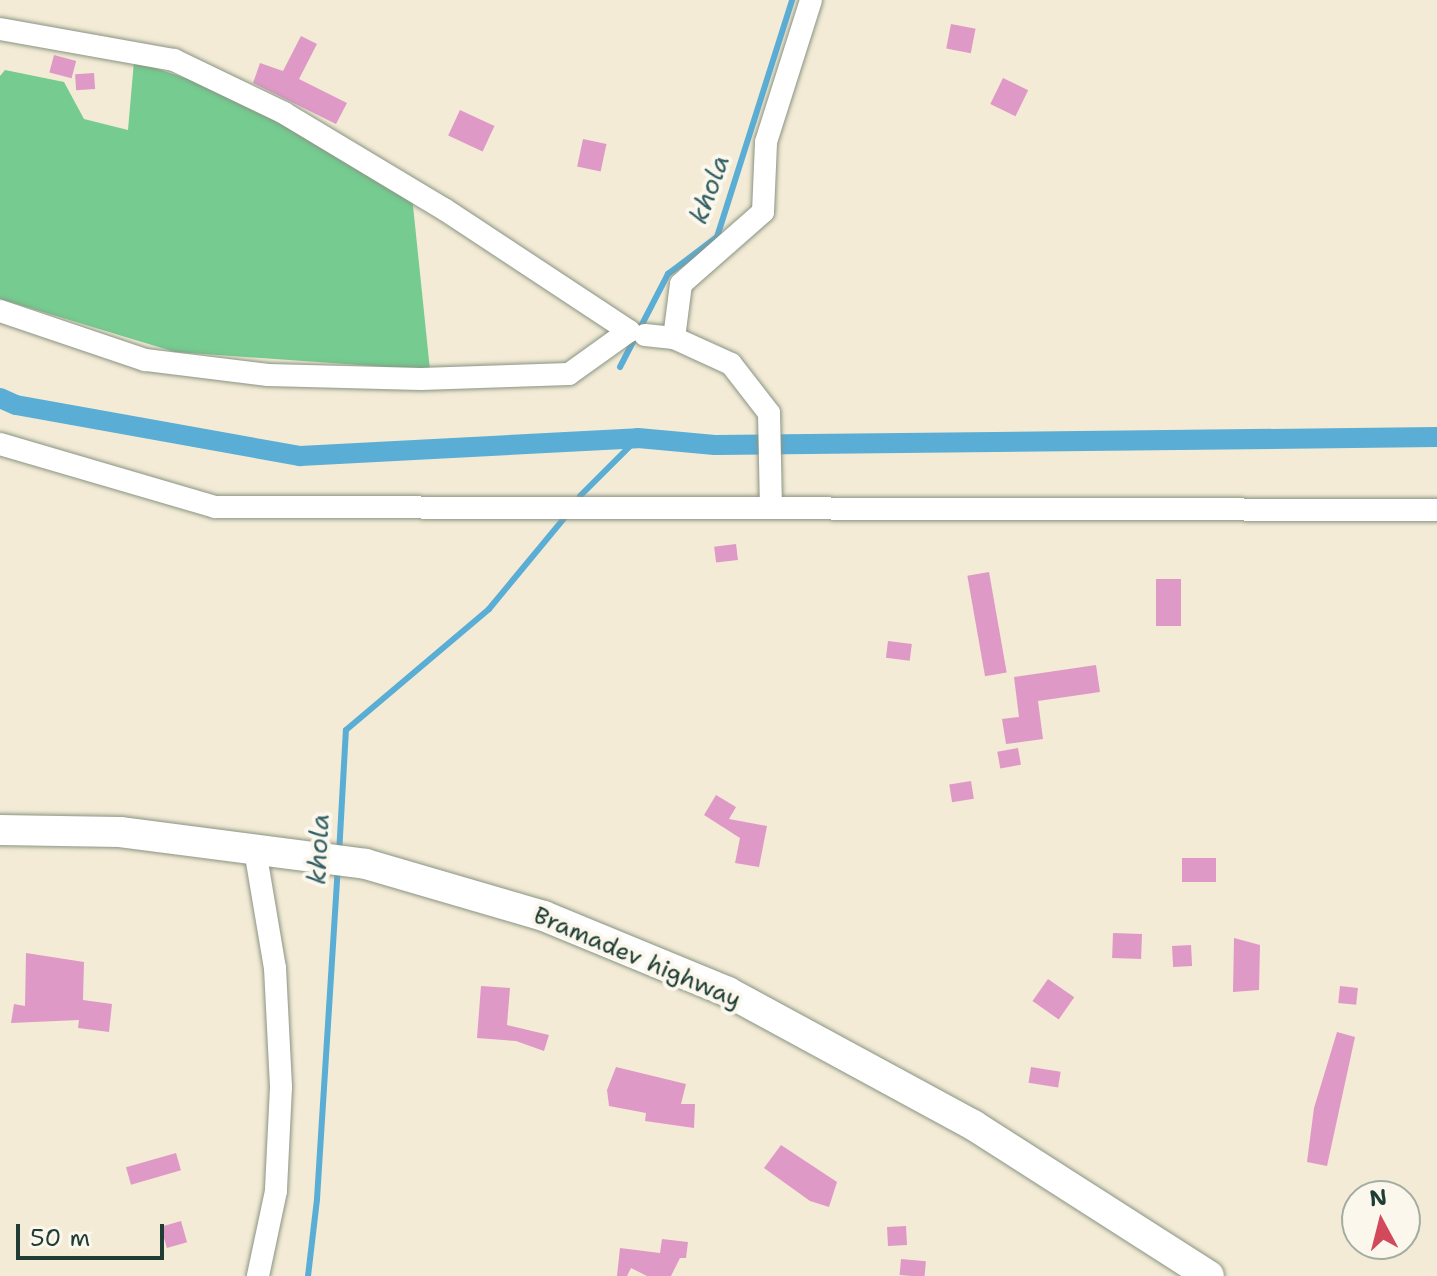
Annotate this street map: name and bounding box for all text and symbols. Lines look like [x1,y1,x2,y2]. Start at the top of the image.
water label: khola [682,150,736,228]
water label: khola [301,813,335,885]
street label: Bramadev highway [529,901,745,1015]
north arrow [1341,1180,1421,1260]
text: N [1368,1182,1389,1213]
scale bar [20,1208,168,1258]
text: 50 m [30,1222,90,1254]

